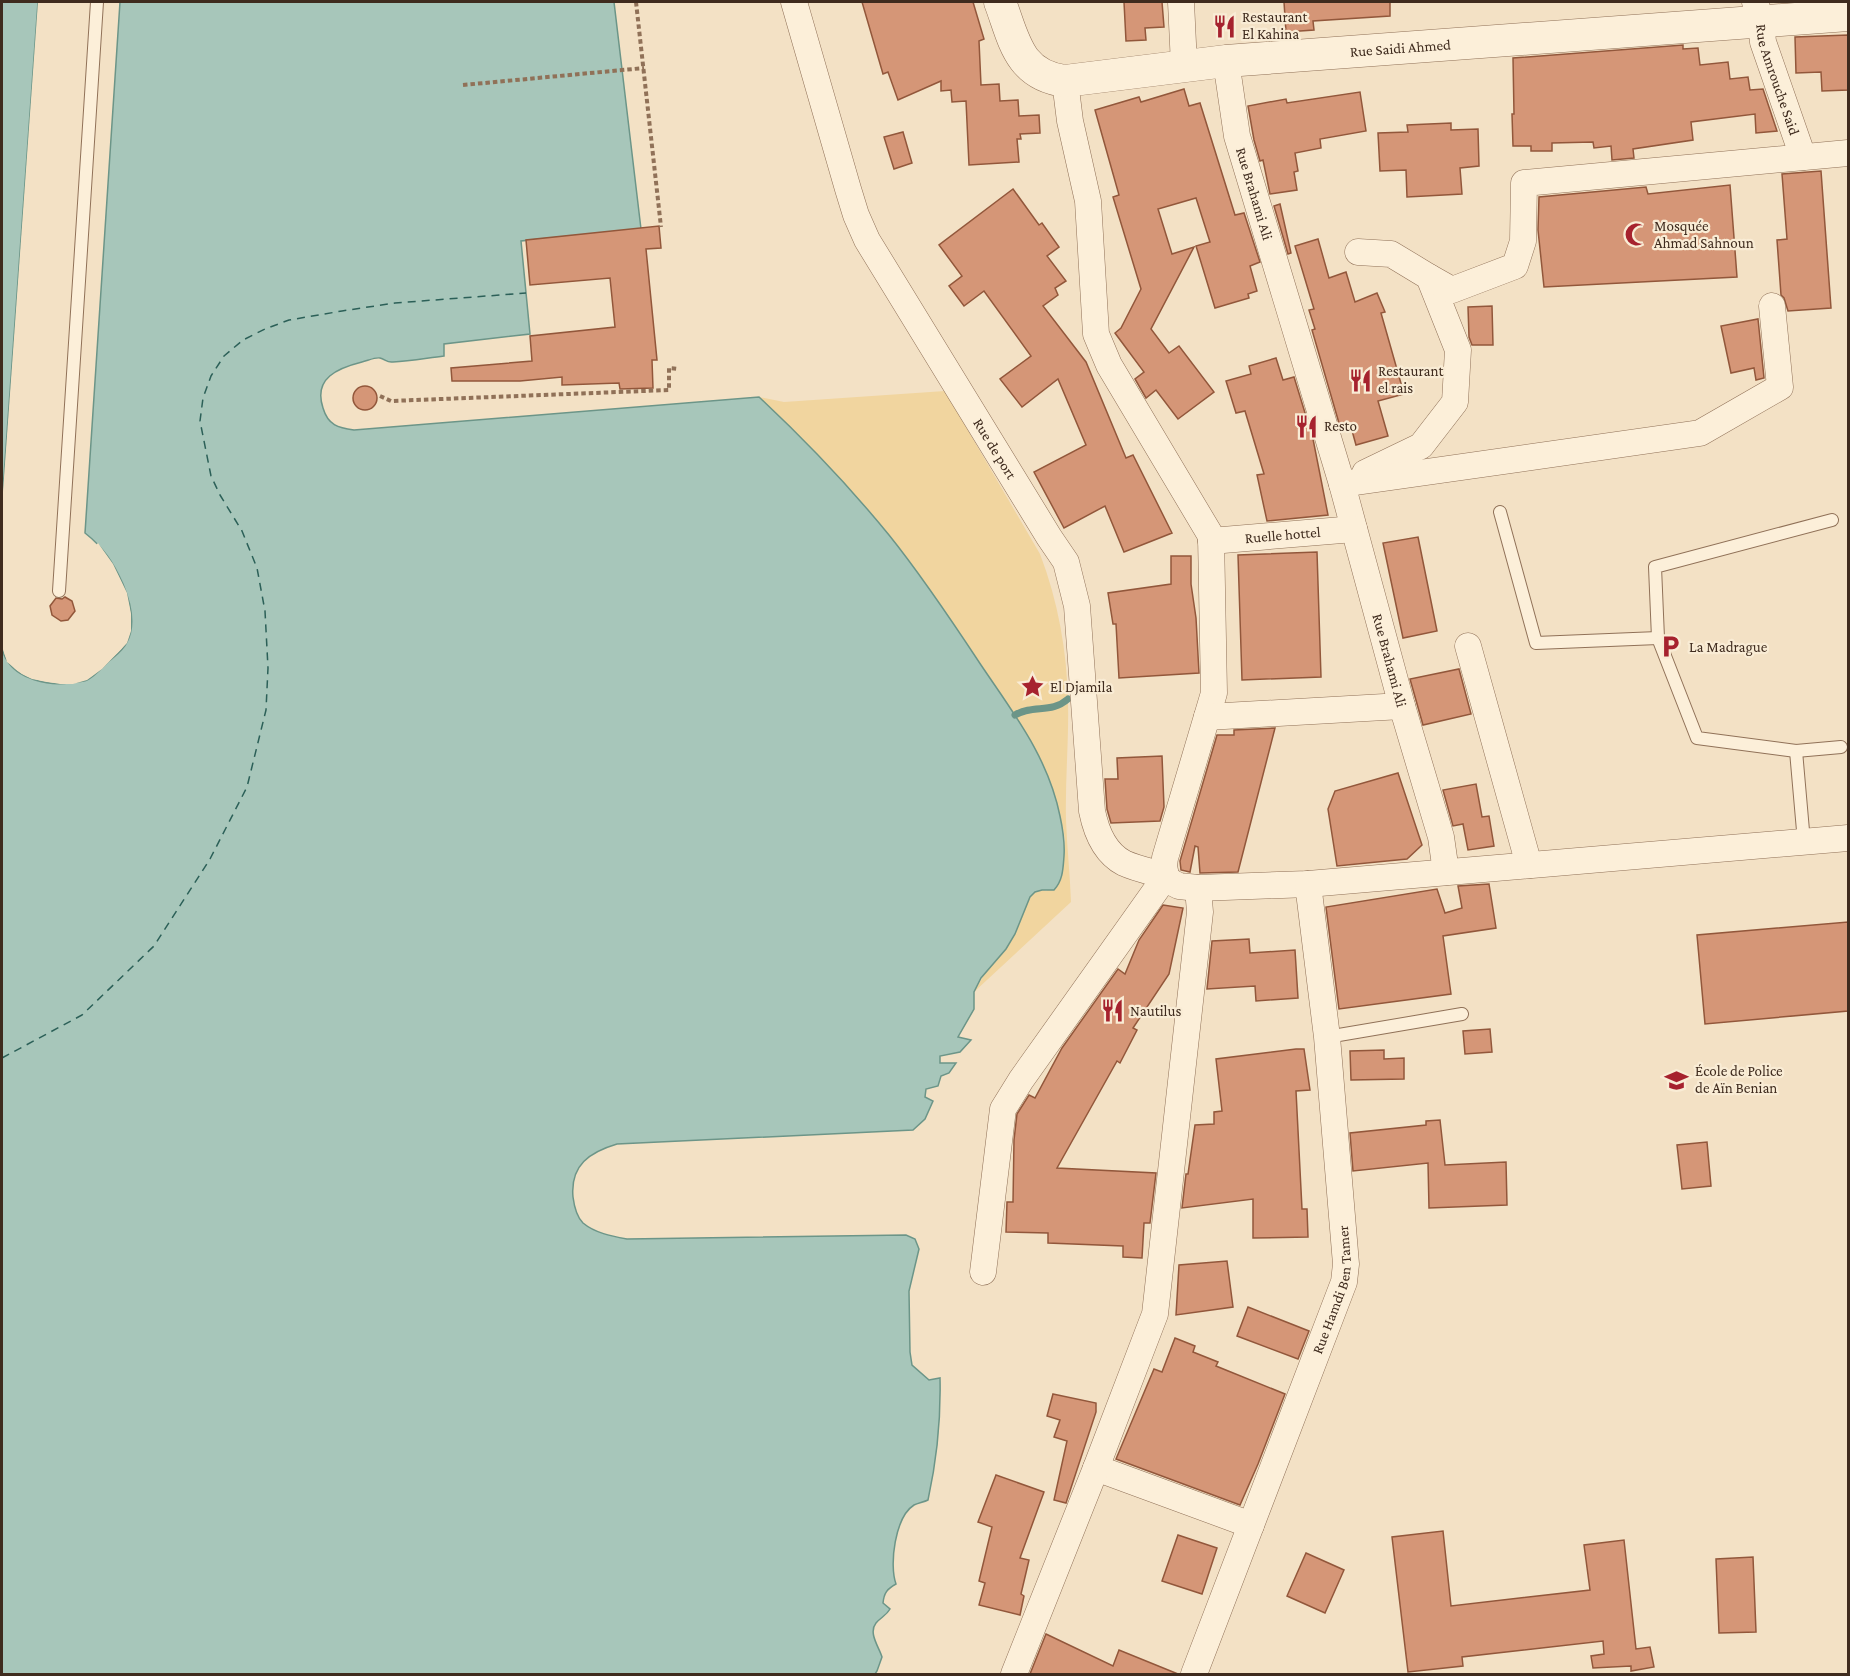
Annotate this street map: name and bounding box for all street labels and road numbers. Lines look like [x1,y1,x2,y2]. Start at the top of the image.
street label: Rue Amrouche Said [1753,23,1803,137]
street label: Rue Saidi Ahmed [1349,36,1452,60]
street label: Rue Brahami Ali [1233,145,1276,242]
street label: Rue de port [970,415,1020,483]
street label: Ruelle hottel [1244,524,1321,546]
street label: Rue Brahami Ali [1369,612,1410,709]
street label: Rue Hamdi Ben Tamer [1309,1224,1354,1356]

